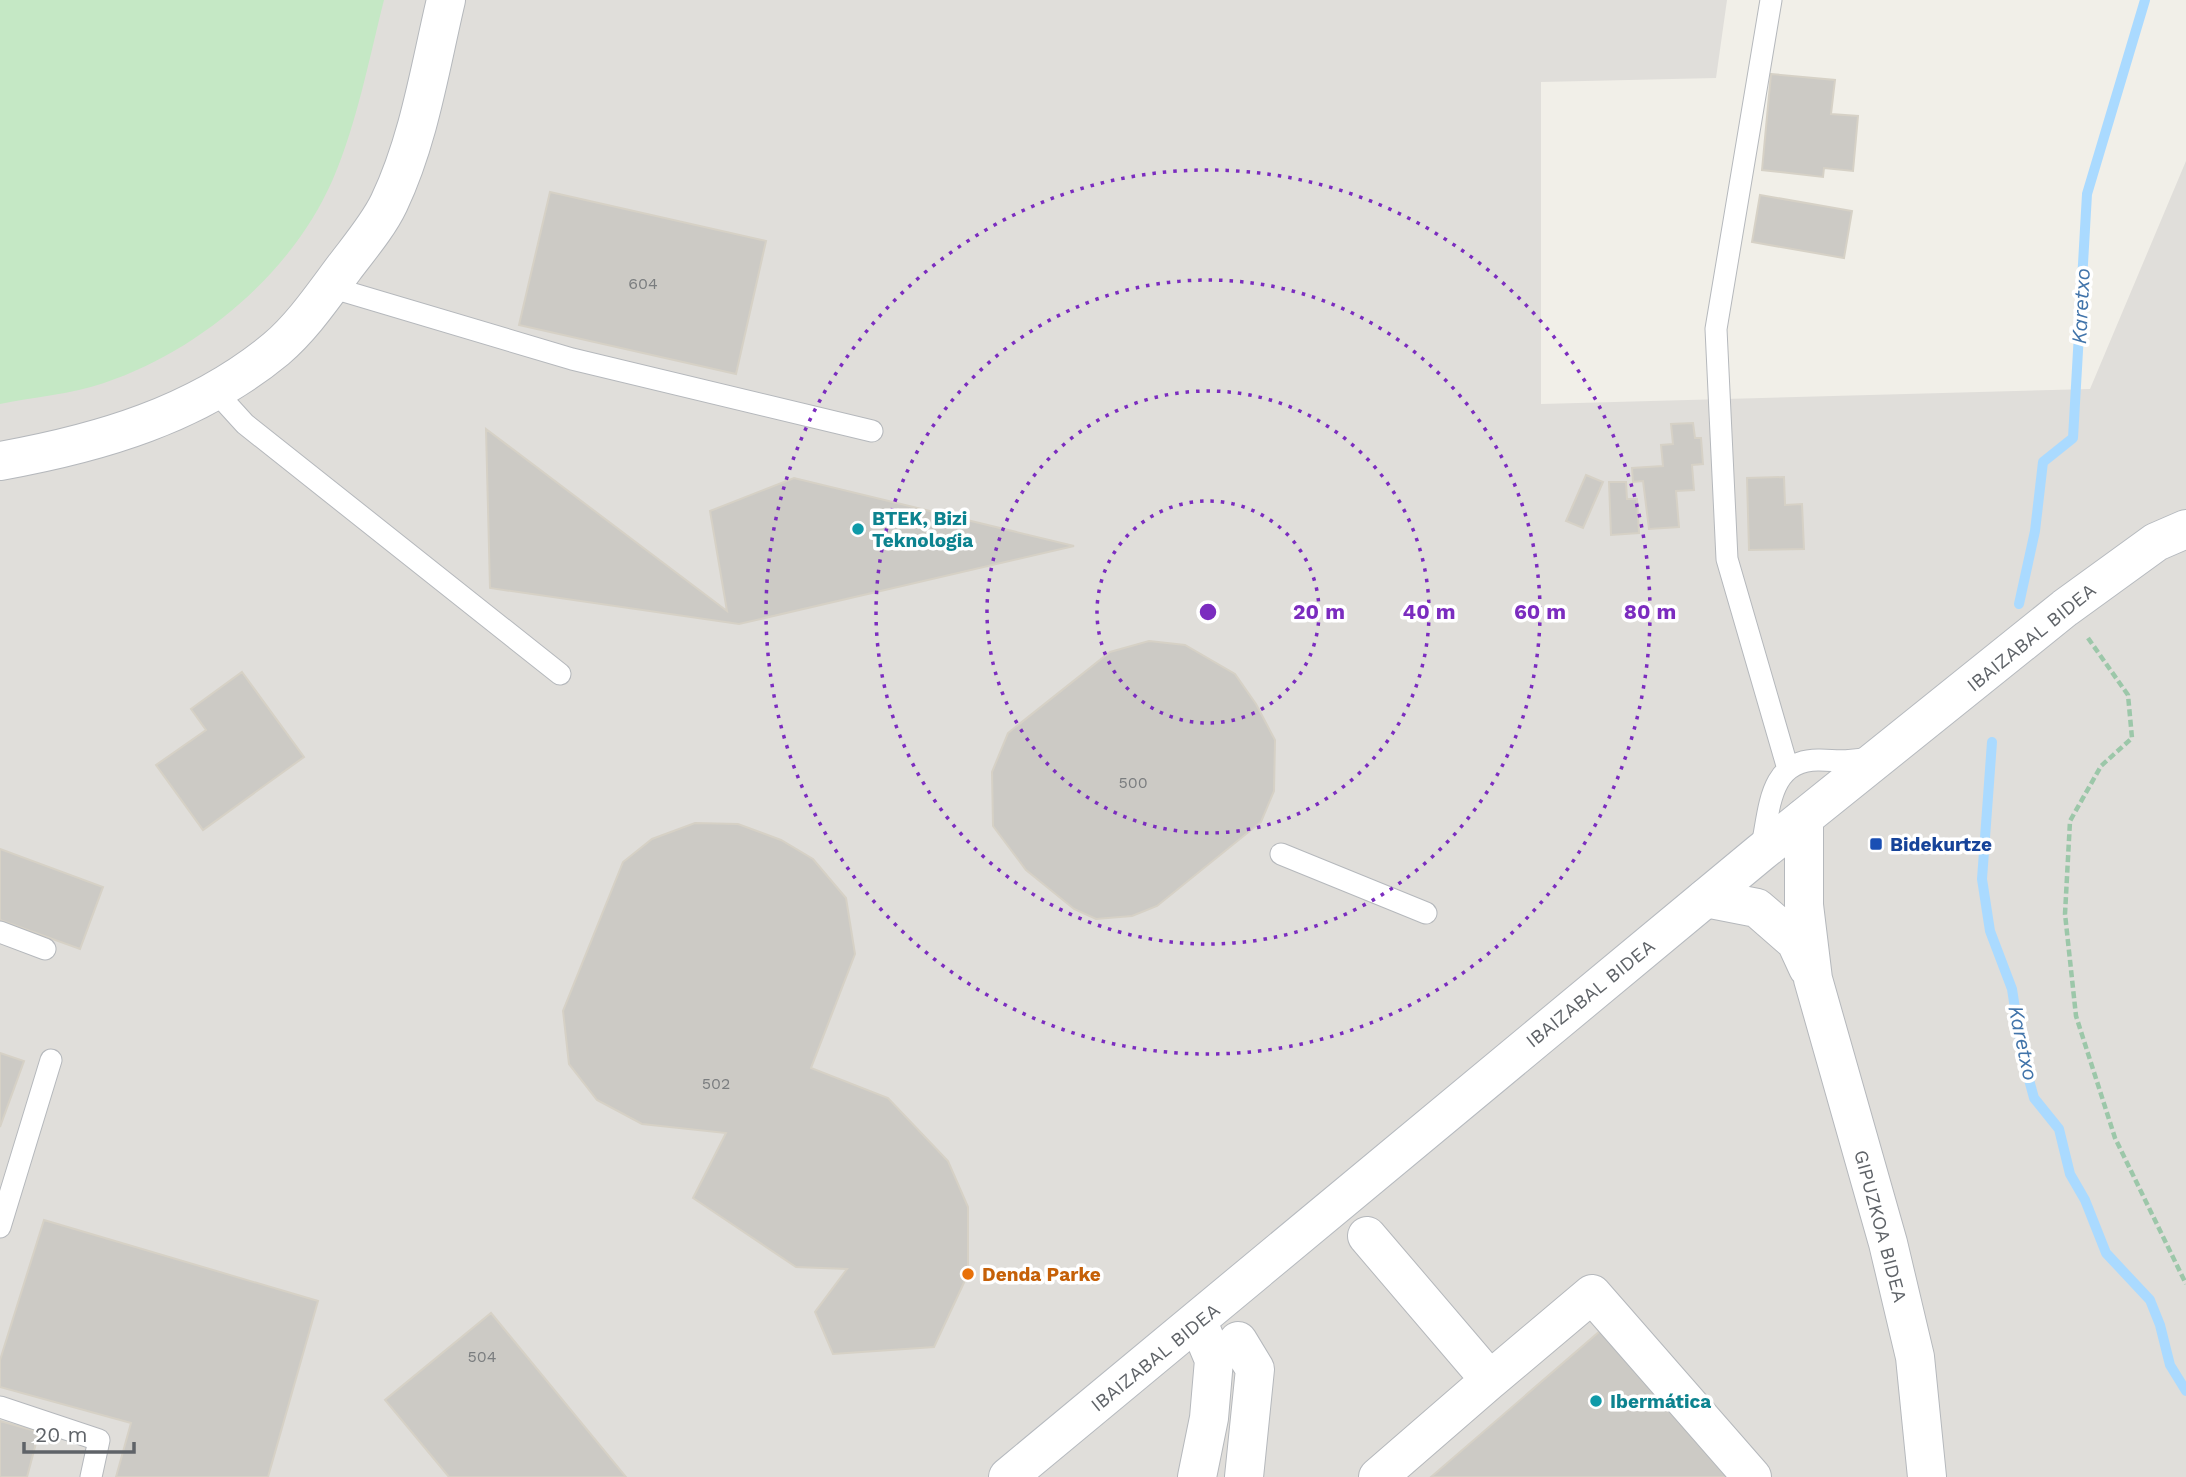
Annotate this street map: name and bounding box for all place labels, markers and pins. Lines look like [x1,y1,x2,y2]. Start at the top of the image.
place label: BTEK, Bizi Teknologia [872,507,973,552]
marker: BTEK, Bizi Teknologia [850,521,866,537]
centre of rings [1196,600,1220,624]
place label: Bidekurtze [1890,833,1992,856]
marker: Bidekurtze [1868,836,1884,852]
place label: Denda Parke [982,1263,1101,1286]
marker: Denda Parke [960,1266,976,1282]
place label: Ibermática [1610,1390,1711,1413]
marker: Ibermática [1588,1393,1604,1409]

